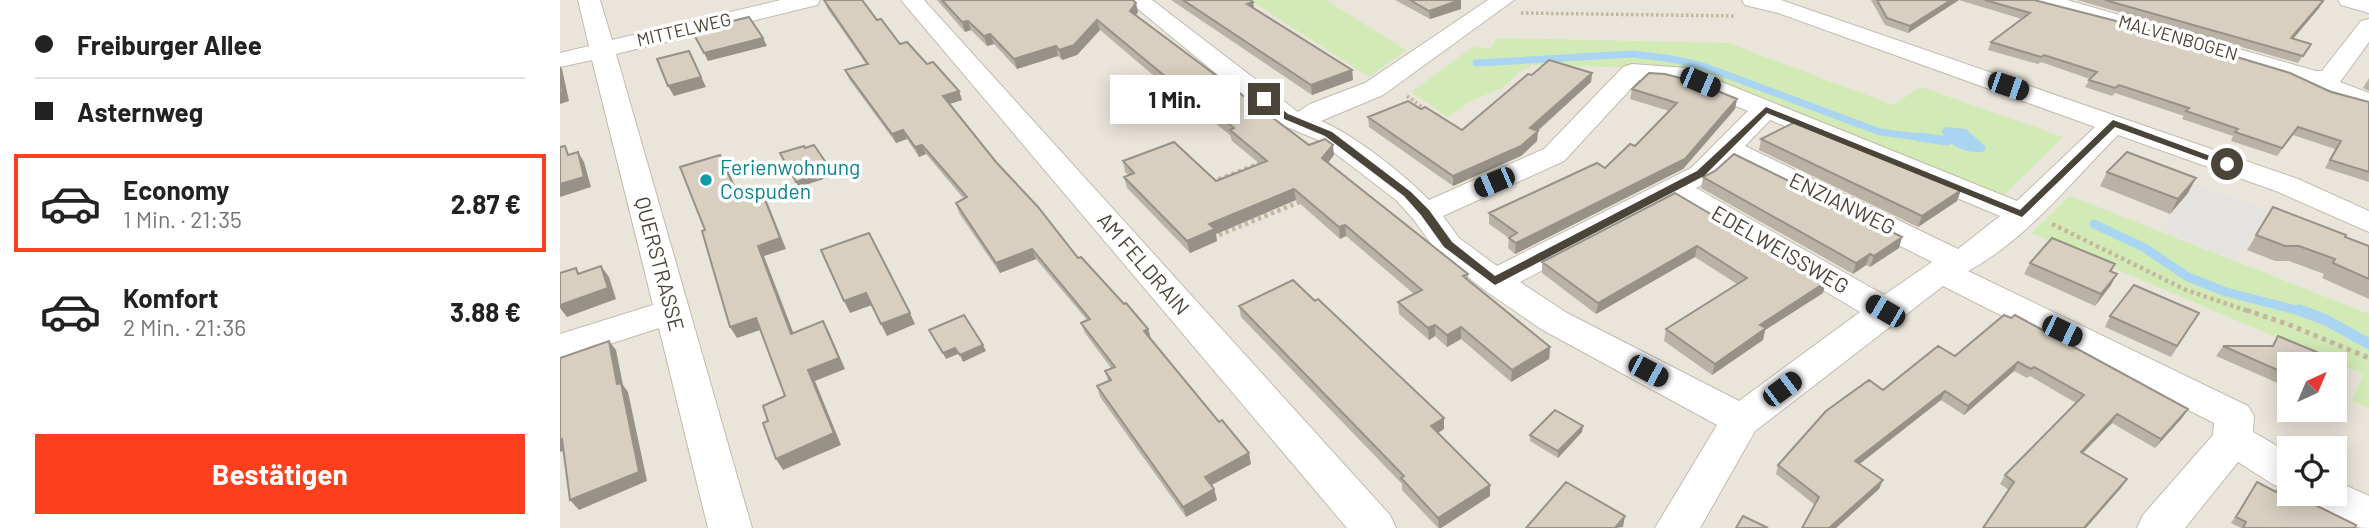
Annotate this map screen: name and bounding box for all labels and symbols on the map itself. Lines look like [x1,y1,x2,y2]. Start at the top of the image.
street label: MITTELWEG [634,8,733,51]
street label: MALVENBOGEN [2116,9,2241,65]
car [1677,64,1724,100]
car [1985,69,2032,103]
callout: 1 Min. [1110,74,1240,124]
route end [1248,83,1280,115]
route start [2211,148,2243,180]
place label: Ferienwohnung Cospuden [720,154,860,203]
car [1471,164,1518,200]
street label: ENZIANWEG [1786,166,1900,239]
marker: Ferienwohnung Cospuden [698,172,714,188]
street label: QUERSTRASSE [631,194,690,333]
street label: EDELWEISSWEG [1708,199,1854,298]
street label: AM FELDRAIN [1093,207,1195,319]
car [1862,291,1909,331]
car [2039,312,2086,350]
car [1625,352,1672,390]
north arrow [2277,352,2347,422]
car [1759,368,1806,410]

